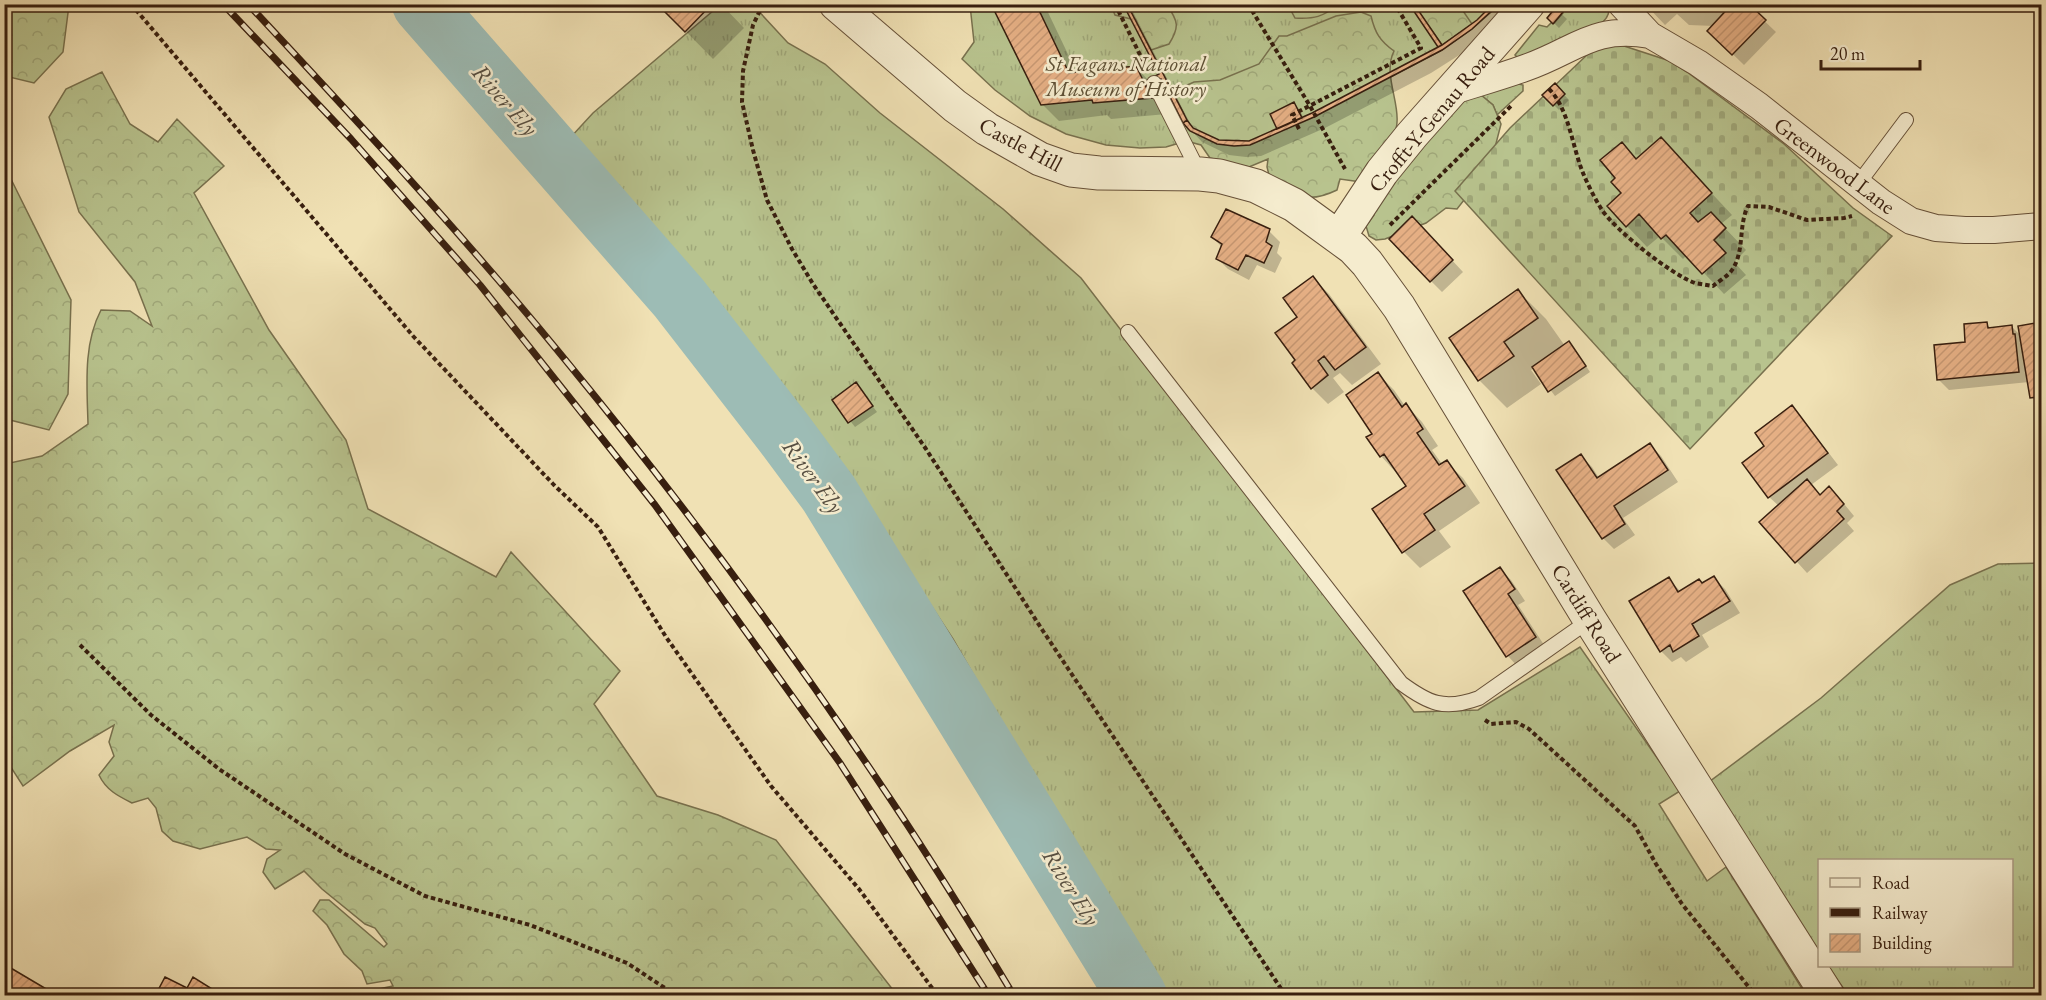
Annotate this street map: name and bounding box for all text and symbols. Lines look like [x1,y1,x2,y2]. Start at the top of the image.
scale bar [1821,33,1920,71]
street label: Crofft-Y-Genau Road [1362,39,1502,199]
text: 20 m [1830,42,1865,65]
park label: St Fagans National Museum of History [1044,49,1207,103]
water label: River Ely [466,57,545,142]
street label: Castle Hill [974,110,1068,178]
street label: Greenwood Lane [1768,110,1902,221]
water label: River Ely [776,432,851,520]
street label: Cardiff Road [1545,558,1629,669]
water label: River Ely [1036,842,1107,932]
legend [1818,859,2013,967]
text: Road [1872,871,1911,894]
text: Railway [1872,901,1928,924]
text: Building [1872,931,1932,954]

